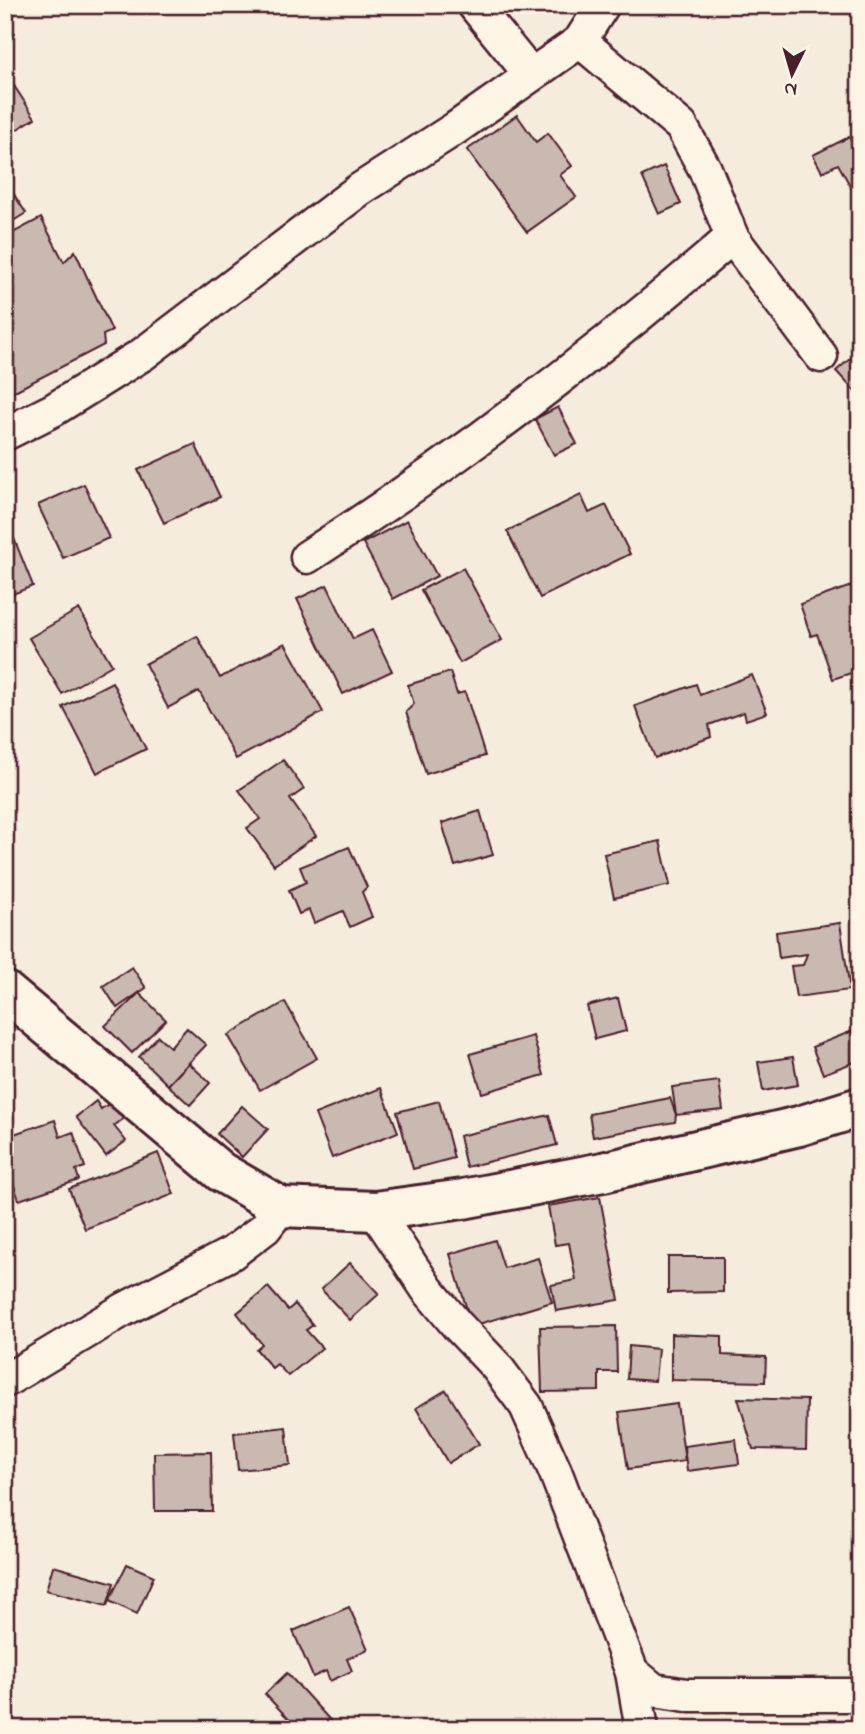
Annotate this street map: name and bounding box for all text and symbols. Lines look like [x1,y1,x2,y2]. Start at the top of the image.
north arrow [756,38,826,108]
text: N [783,74,798,102]

